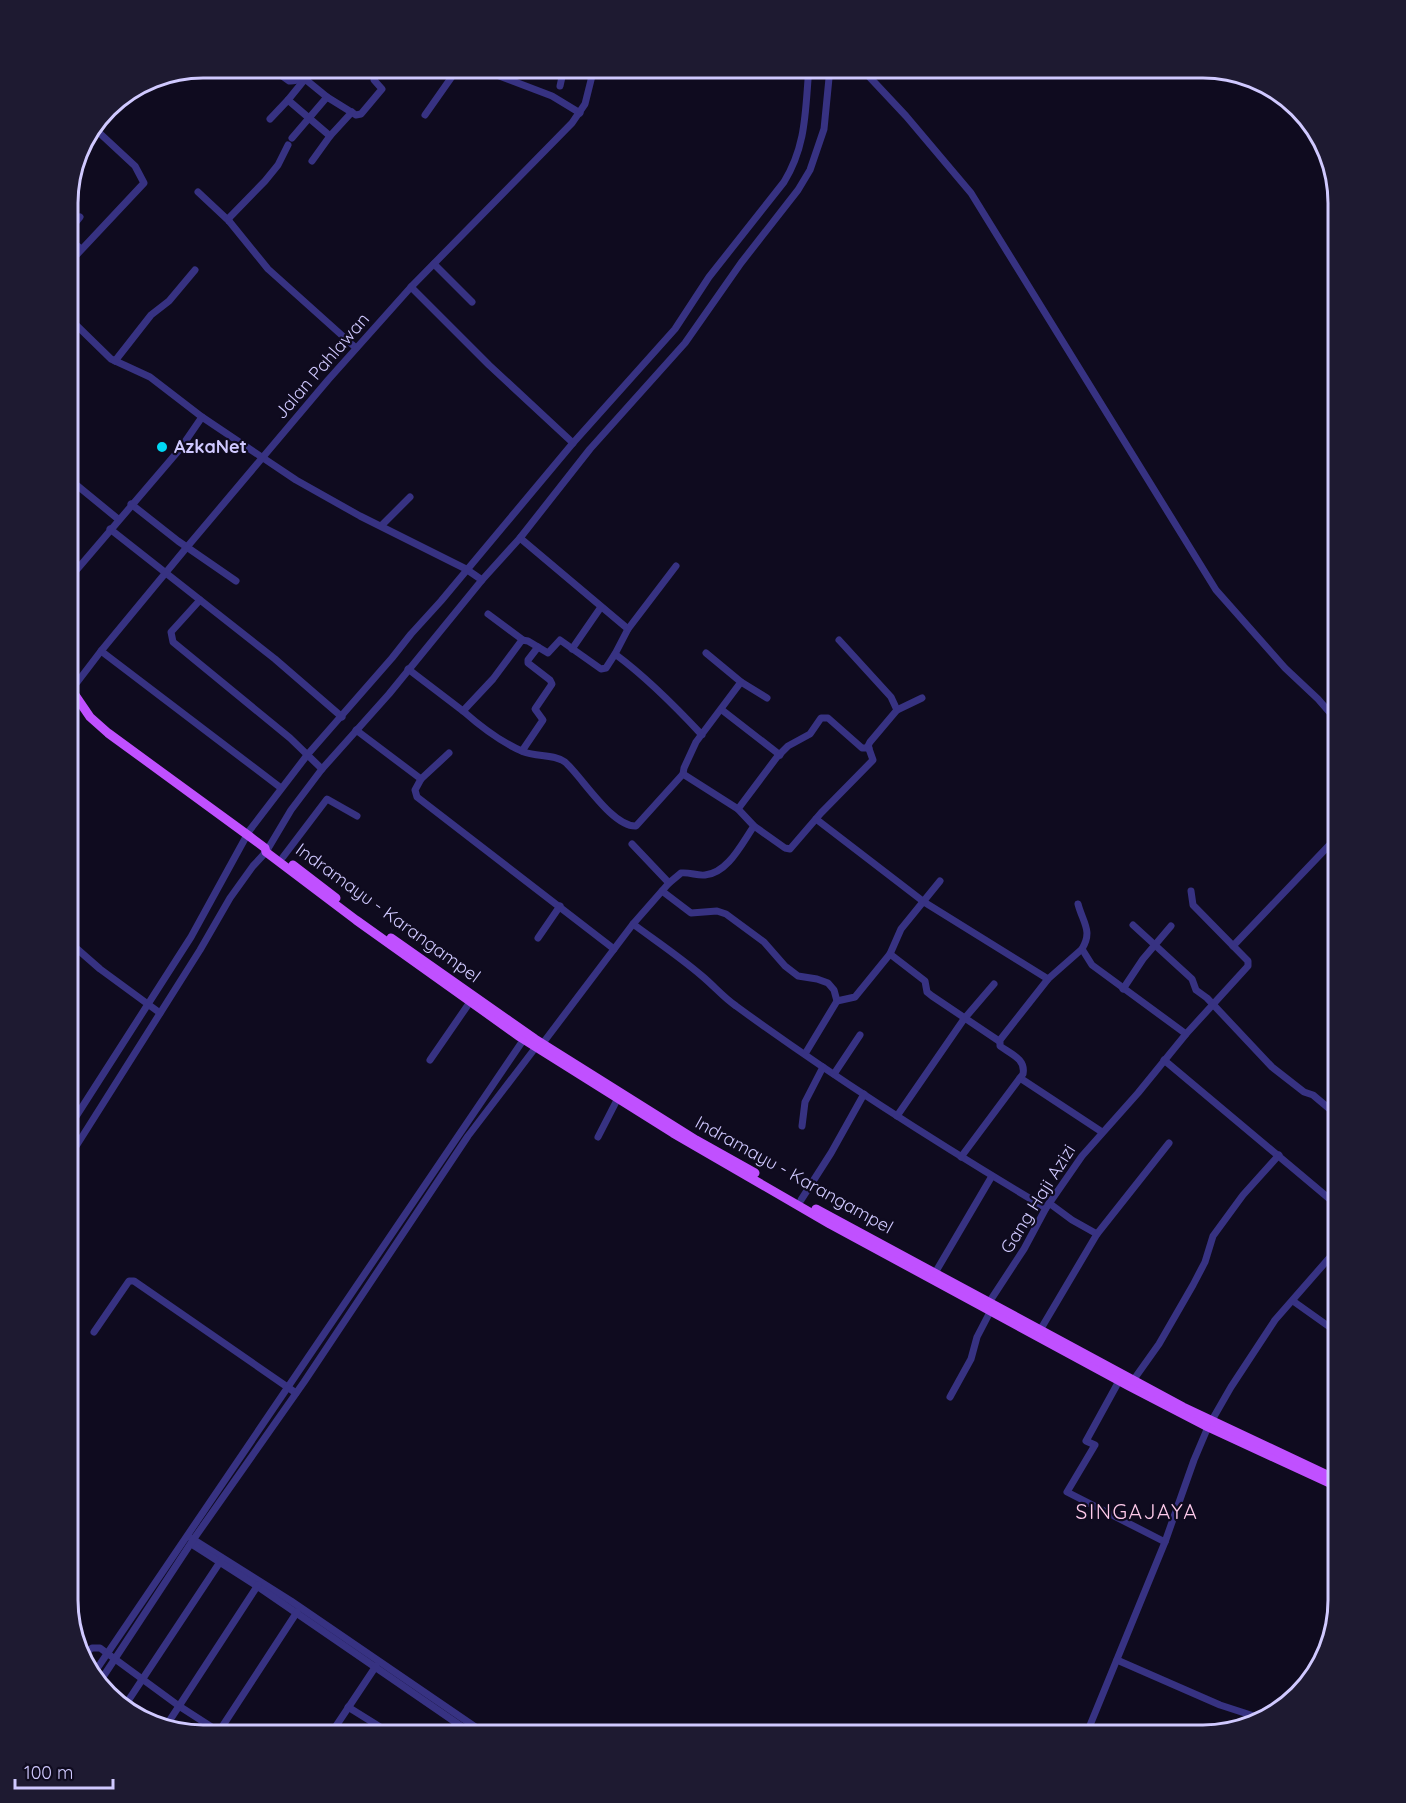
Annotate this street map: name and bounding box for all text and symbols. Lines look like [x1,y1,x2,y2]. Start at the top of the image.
street label: Jalan Pahlawan [269,308,374,423]
place label: AzkaNet [174,435,247,458]
marker: AzkaNet [155,440,169,454]
street label: Indramayu - Karangampel [291,838,485,987]
street label: Indramayu - Karangampel [691,1110,897,1239]
street label: Gang Haji Azizi [995,1140,1080,1258]
district label: SINGAJAYA [1076,1498,1198,1524]
scale bar [15,1752,112,1790]
text: 100 m [24,1761,73,1784]

